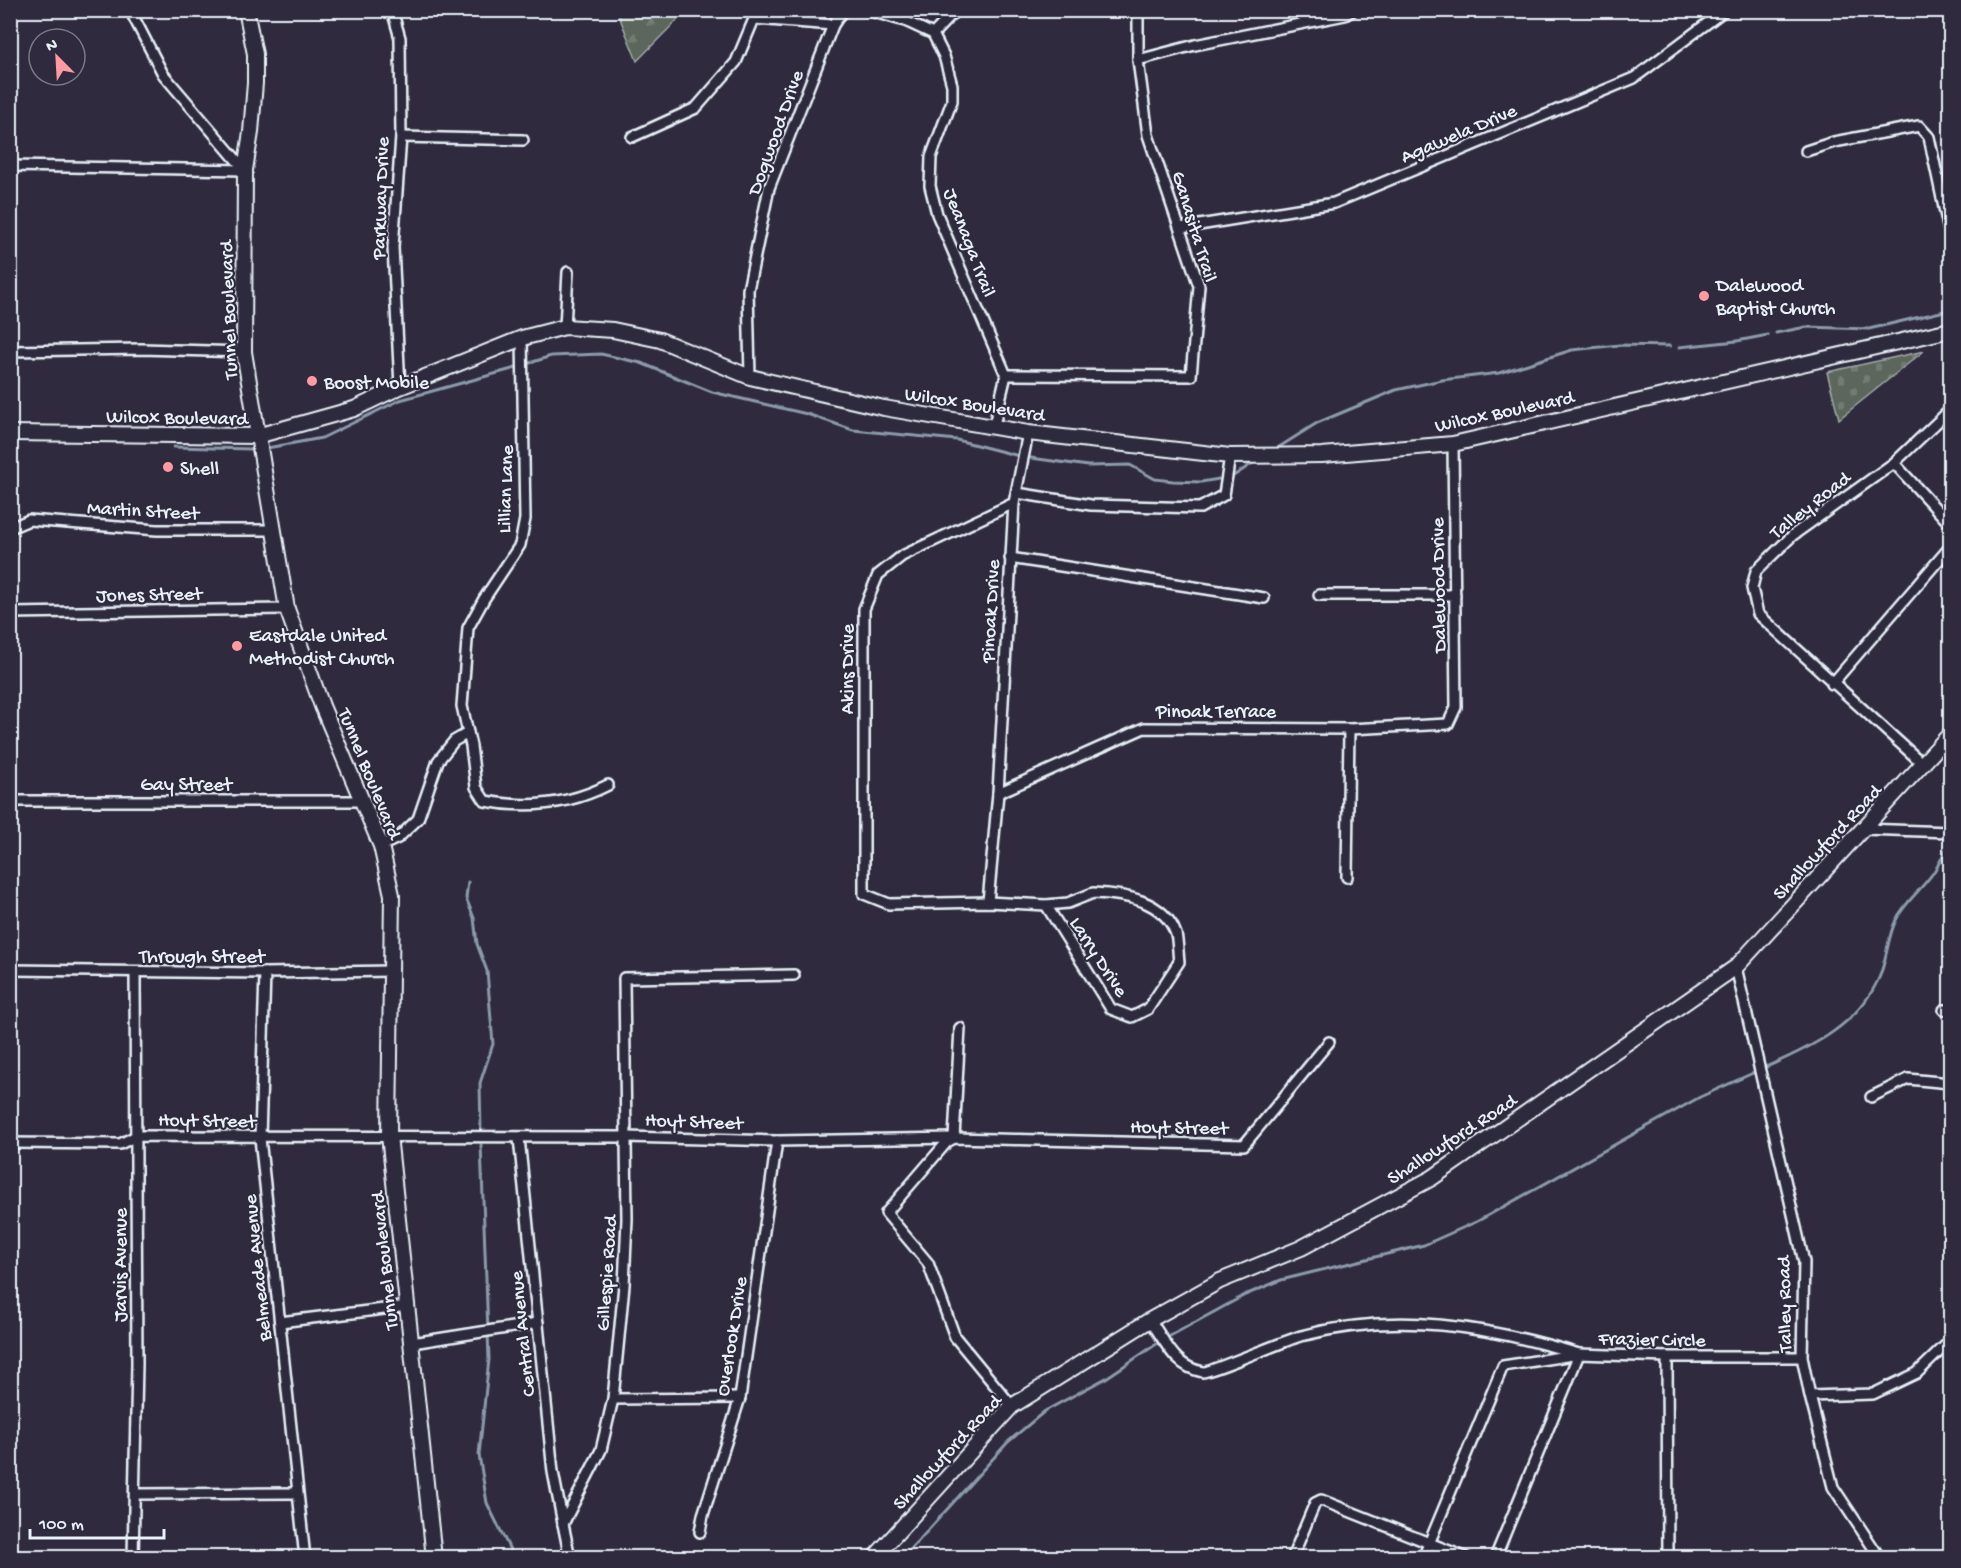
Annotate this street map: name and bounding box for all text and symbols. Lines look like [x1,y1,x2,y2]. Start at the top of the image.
north arrow [27,27,87,87]
text: N [44,35,61,57]
street label: Dogwood Drive [743,67,811,201]
street label: Agawela Drive [1398,100,1522,170]
street label: Parkway Drive [369,136,396,261]
street label: Ganasita Trail [1165,169,1220,285]
street label: Jeanaga Trail [936,186,999,301]
street label: Tunnel Boulevard [217,238,244,381]
place label: Dalewood Baptist Church [1714,276,1836,322]
marker: Dalewood Baptist Church [1697,289,1711,303]
place label: Boost Mobile [323,373,430,396]
marker: Boost Mobile [305,374,319,388]
street label: Wilcox Boulevard [903,384,1048,429]
street label: Wilcox Boulevard [1433,387,1579,439]
street label: Wilcox Boulevard [106,407,250,432]
street label: Lillian Lane [494,444,521,534]
place label: Shell [180,459,219,482]
marker: Shell [161,460,175,474]
street label: Talley Road [1765,467,1858,546]
street label: Martin Street [86,498,201,527]
street label: Dalewood Drive [1428,516,1453,655]
street label: Pinoak Drive [978,558,1007,665]
street label: Jones Street [96,584,204,609]
street label: Akins Drive [838,623,861,714]
place label: Eastdale United Methodist Church [249,626,395,672]
marker: Eastdale United Methodist Church [230,639,244,653]
street label: Pinoak Terrace [1155,702,1277,725]
street label: Tunnel Boulevard [331,705,405,845]
street label: Gay Street [140,775,234,798]
street label: Shallowford Road [1769,779,1890,906]
street label: Larry Drive [1063,914,1132,1003]
street label: Through Street [138,947,267,970]
street label: Shallowford Road [1384,1089,1524,1191]
street label: Hoyt Street [158,1110,258,1135]
street label: Hoyt Street [645,1110,745,1137]
street label: Hoyt Street [1130,1117,1230,1142]
street label: Tunnel Boulevard [368,1188,405,1332]
street label: Belmeade Avenue [240,1192,279,1343]
street label: Jarvis Avenue [111,1207,134,1322]
street label: Gillespie Road [593,1212,624,1332]
street label: Talley Road [1774,1253,1799,1353]
street label: Central Avenue [506,1269,543,1398]
street label: Overlook Drive [713,1274,754,1398]
street label: Frazier Circle [1597,1329,1707,1354]
street label: Shallowford Road [889,1389,1010,1516]
scale bar [30,1502,164,1540]
text: 100 m [38,1515,84,1536]

